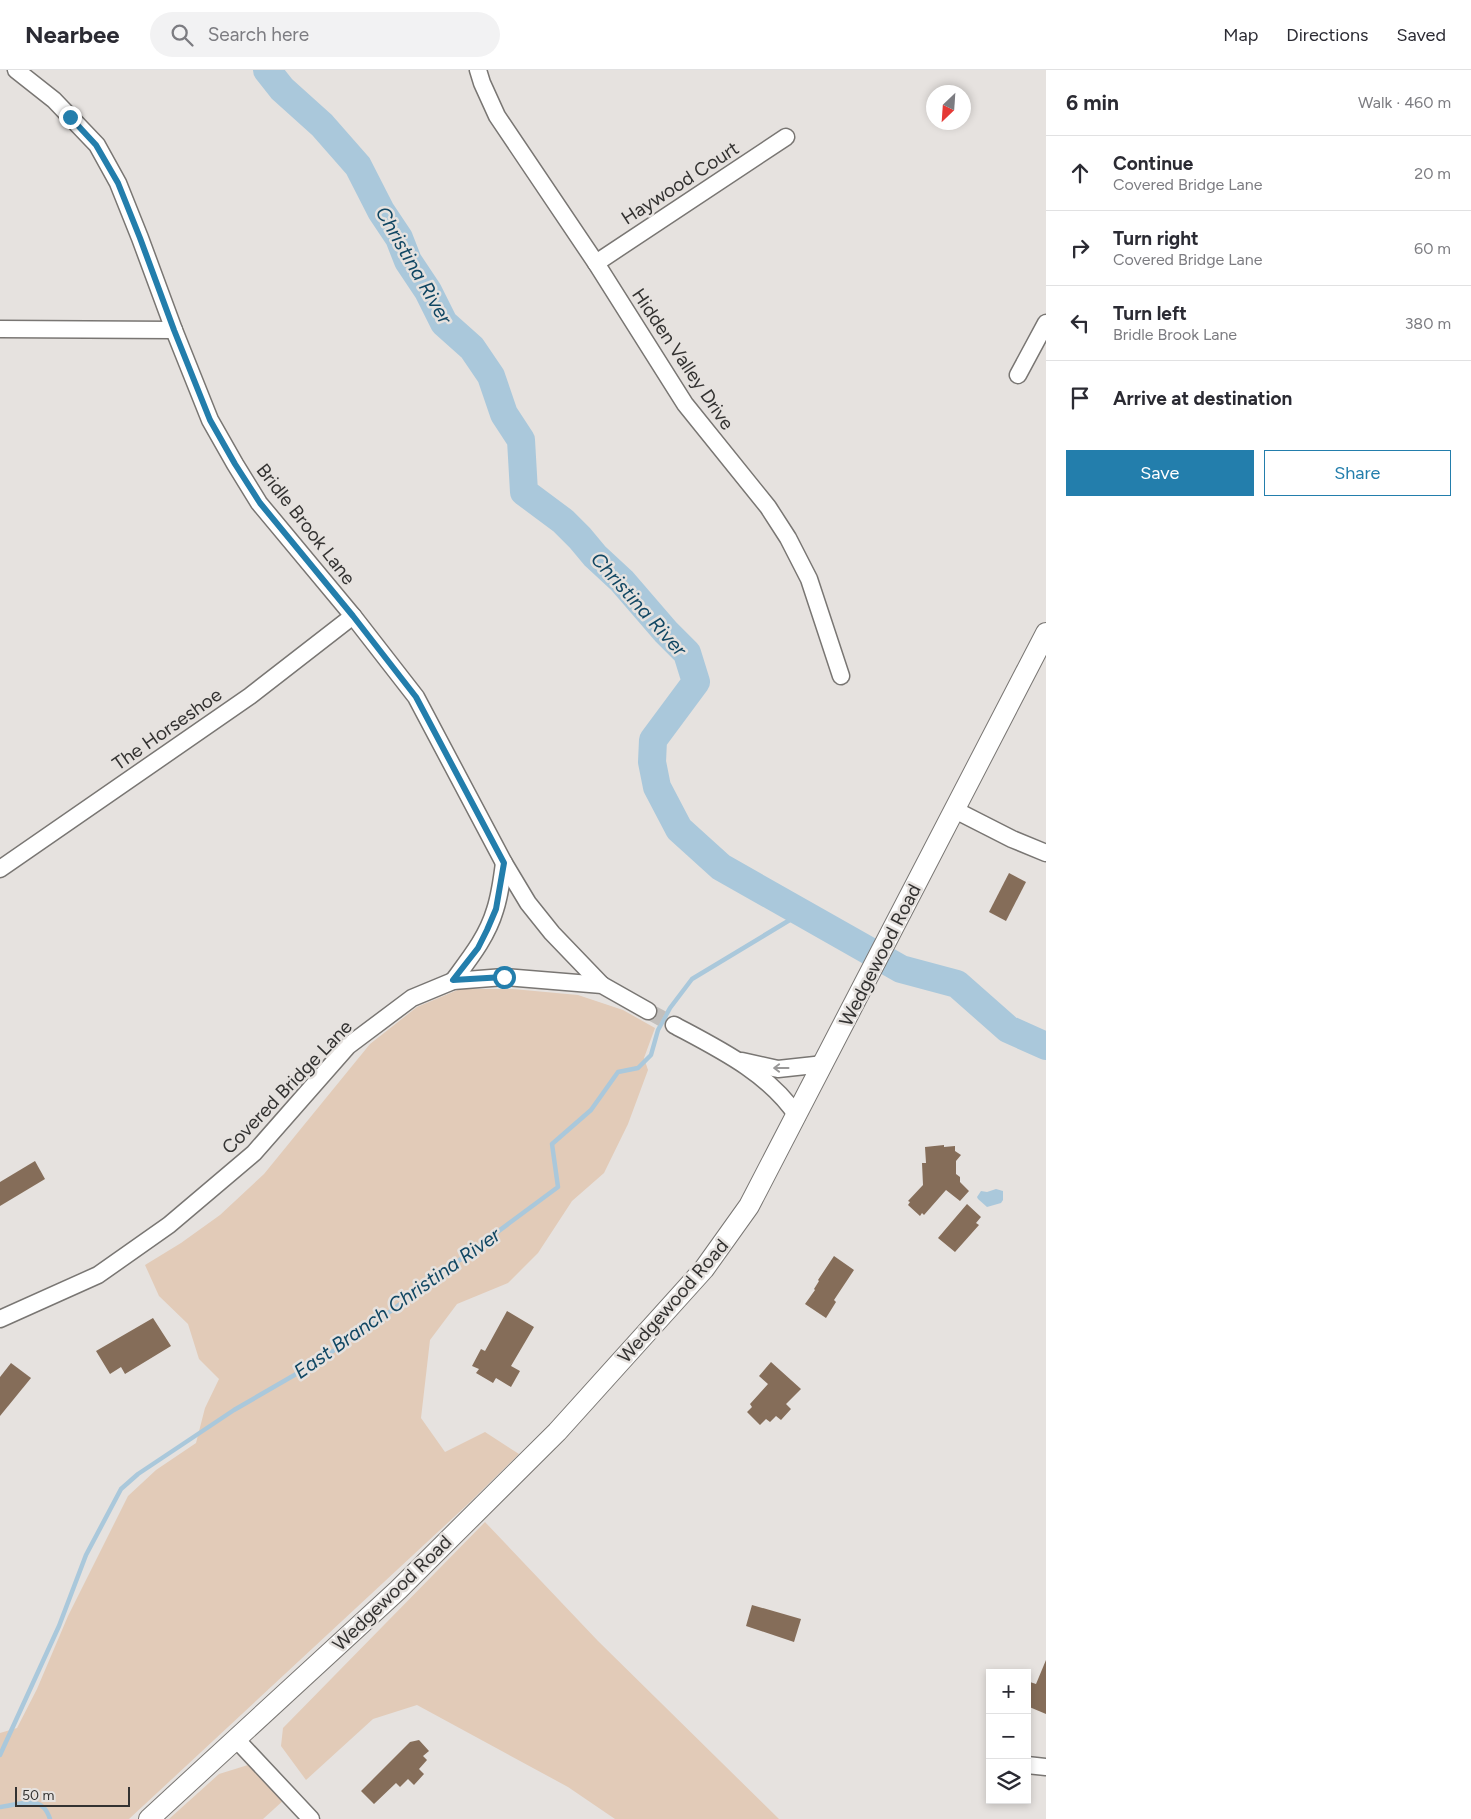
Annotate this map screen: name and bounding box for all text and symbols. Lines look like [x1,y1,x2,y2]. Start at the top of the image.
search box [150,12,500,57]
text: Nearbee [25,20,120,49]
icon: search [168,21,196,49]
text: Search here [208,23,309,46]
text: Map [1223,24,1258,46]
text: Directions [1286,24,1368,46]
text: Saved [1396,24,1446,46]
north arrow [926,85,971,130]
text: 6 min [1066,90,1119,115]
text: Walk · 460 m [1358,93,1451,112]
route end [59,106,82,129]
street label: Haywood Court [617,137,743,229]
text: Continue [1113,152,1193,175]
icon: ahead [1066,159,1094,187]
text: 20 m [1414,164,1451,183]
text: Covered Bridge Lane [1113,175,1262,194]
water label: Christina River [371,202,458,329]
text: Turn right [1113,227,1199,250]
icon: right [1066,234,1094,262]
text: 60 m [1414,239,1451,258]
text: Covered Bridge Lane [1113,250,1262,269]
street label: Hidden Valley Drive [627,284,739,434]
text: Turn left [1113,302,1187,325]
icon: left [1066,309,1094,337]
text: 380 m [1405,314,1451,333]
text: Bridle Brook Lane [1113,325,1237,344]
icon: arrive [1066,384,1094,412]
text: Arrive at destination [1113,387,1292,410]
button: Save [1066,450,1254,496]
button: Share [1264,450,1451,496]
street label: Bridle Brook Lane [252,459,360,589]
water label: Christina River [586,547,693,662]
street label: The Horseshoe [108,683,226,775]
street label: Wedgewood Road [834,880,926,1030]
route start [493,966,516,989]
street label: Covered Bridge Lane [217,1015,357,1159]
one-way arrow [773,1063,790,1073]
water label: East Branch Christina River [289,1222,506,1383]
street label: Wedgewood Road [613,1234,733,1368]
street label: Wedgewood Road [328,1530,456,1656]
map controls [986,1669,1031,1804]
button: + [986,1669,1031,1714]
button: − [986,1714,1031,1759]
button: layers [986,1759,1031,1804]
scale bar [15,1784,130,1807]
text: 50 m [22,1787,54,1804]

